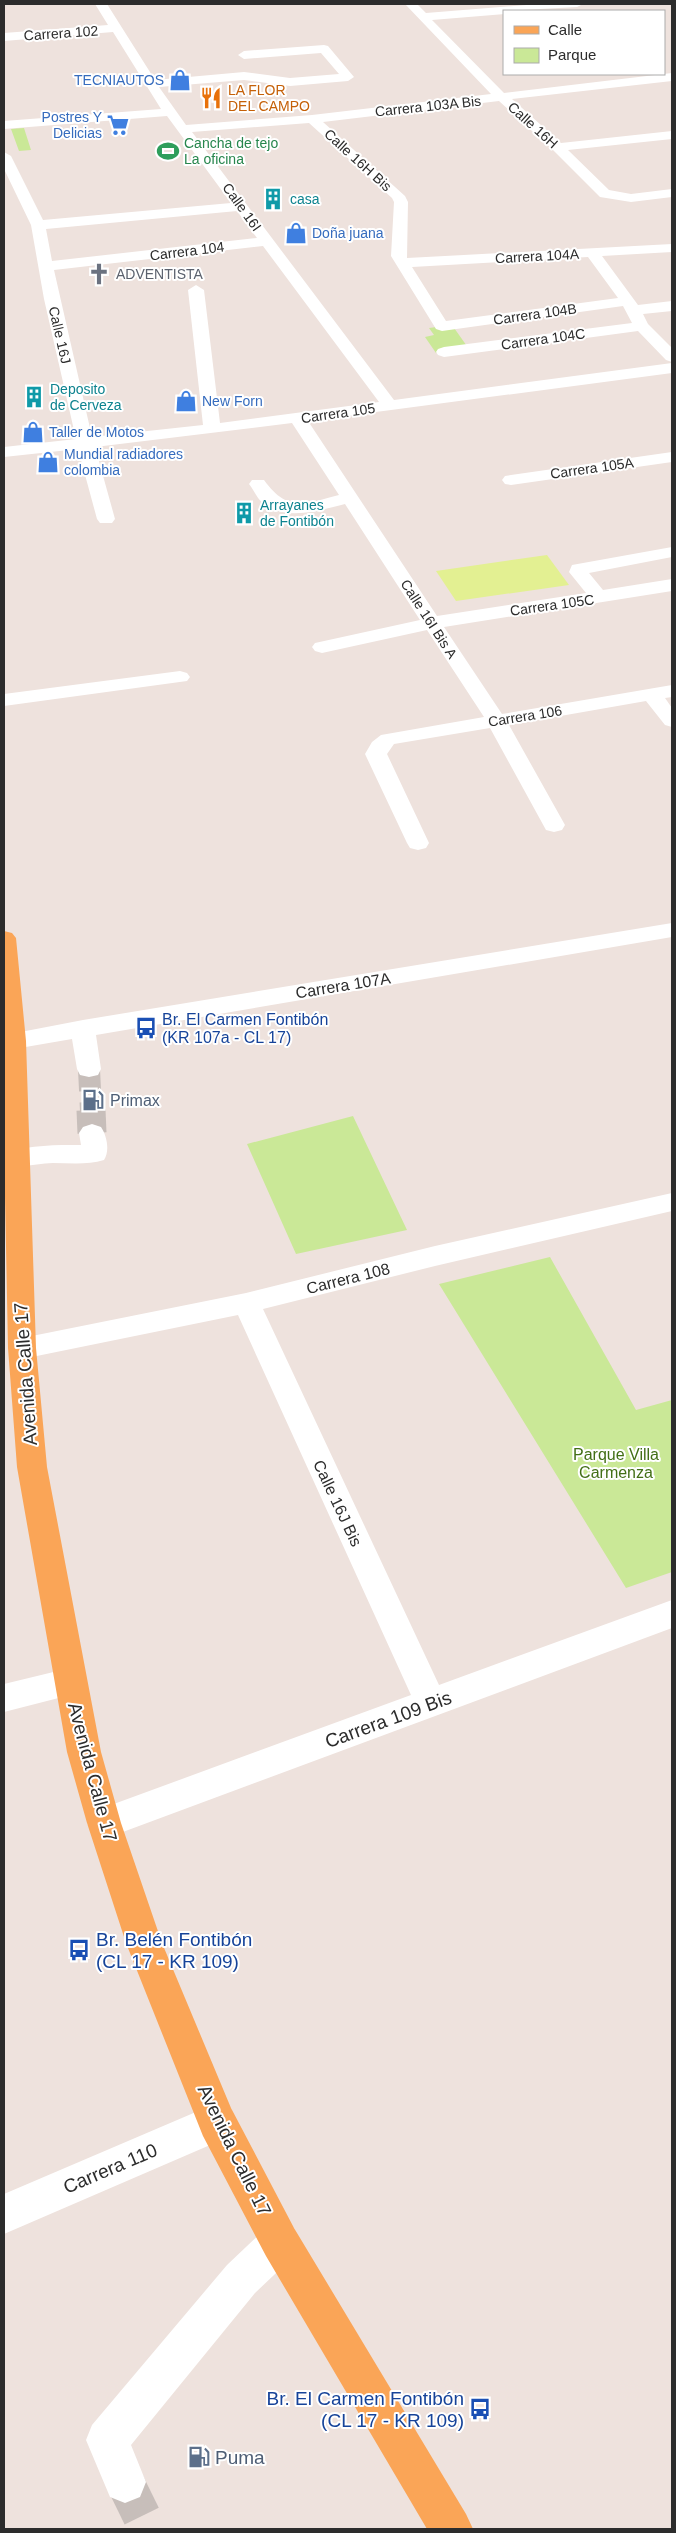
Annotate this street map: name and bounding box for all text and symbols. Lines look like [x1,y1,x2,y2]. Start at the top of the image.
legend [503,10,666,75]
text: Calle [548,21,582,38]
street label: Carrera 102 [23,22,99,44]
text: Parque [548,46,596,63]
shop icon: TECNIAUTOS [167,67,193,93]
place label: TECNIAUTOS [74,72,164,88]
place label: LA FLOR DEL CAMPO [228,82,310,114]
restaurant icon: LA FLOR DEL CAMPO [198,85,224,111]
street label: Carrera 103A Bis [374,92,482,120]
street label: Calle 16H [505,98,561,152]
place label: Postres Y Delicias [42,109,103,141]
supermarket icon: Postres Y Delicias [105,112,131,138]
street label: Calle 16H Bis [321,126,395,194]
place label: Cancha de tejo La oficina [184,135,278,167]
sports icon: Cancha de tejo La oficina [155,138,181,164]
street label: Calle 16I [219,180,265,234]
building icon: casa [260,186,286,212]
place label: casa [290,191,320,207]
shop icon: Doña juana [283,220,309,246]
place label: Doña juana [312,225,384,241]
street label: Carrera 104 [149,238,225,263]
street label: Carrera 104A [495,246,580,266]
church icon: ADVENTISTA [86,261,112,287]
place label: ADVENTISTA [116,266,204,282]
street label: Carrera 104B [492,300,578,328]
street label: Calle 16J [46,305,74,365]
street label: Carrera 104C [500,325,586,353]
place label: Deposito de Cerveza [50,381,122,413]
building icon: Deposito de Cerveza [21,384,47,410]
shop icon: New Forn [173,388,199,414]
place label: New Forn [202,393,263,409]
street label: Carrera 105 [300,400,376,426]
shop icon: Taller de Motos [20,419,46,445]
place label: Taller de Motos [49,424,144,440]
place label: Mundial radiadores colombia [64,446,183,478]
shop icon: Mundial radiadores colombia [35,449,61,475]
street label: Carrera 105A [549,454,635,482]
place label: Arrayanes de Fontibón [260,497,334,529]
building icon: Arrayanes de Fontibón [231,500,257,526]
street label: Calle 16I Bis A [397,576,461,662]
street label: Carrera 105C [509,591,595,619]
street label: Carrera 106 [487,702,563,730]
street label: Carrera 107A [294,970,392,1001]
place label: Br. El Carmen Fontibón (KR 107a - CL 17) [162,1011,328,1046]
bus stop icon: Br. El Carmen Fontibón (KR 107a - CL 17) [133,1015,159,1041]
fuel station icon: Primax [80,1087,106,1113]
place label: Primax [110,1092,160,1109]
street label: Carrera 108 [305,1260,392,1297]
street label: Avenida Calle 17 [10,1302,41,1446]
park label: Parque Villa Carmenza [573,1446,659,1481]
street label: Calle 16J Bis [310,1457,365,1549]
street label: Carrera 109 Bis [322,1687,454,1752]
street label: Avenida Calle 17 [64,1700,121,1844]
place label: Br. Belén Fontibón (CL 17 - KR 109) [96,1929,252,1972]
bus stop icon: Br. Belén Fontibón (CL 17 - KR 109) [66,1937,92,1963]
street label: Avenida Calle 17 [194,2081,275,2219]
street label: Carrera 110 [60,2139,160,2198]
place label: Br. El Carmen Fontibón (CL 17 - KR 109) [267,2388,464,2431]
bus stop icon: Br. El Carmen Fontibón (CL 17 - KR 109) [467,2396,493,2422]
fuel station icon: Puma [186,2444,212,2470]
place label: Puma [215,2447,265,2468]

